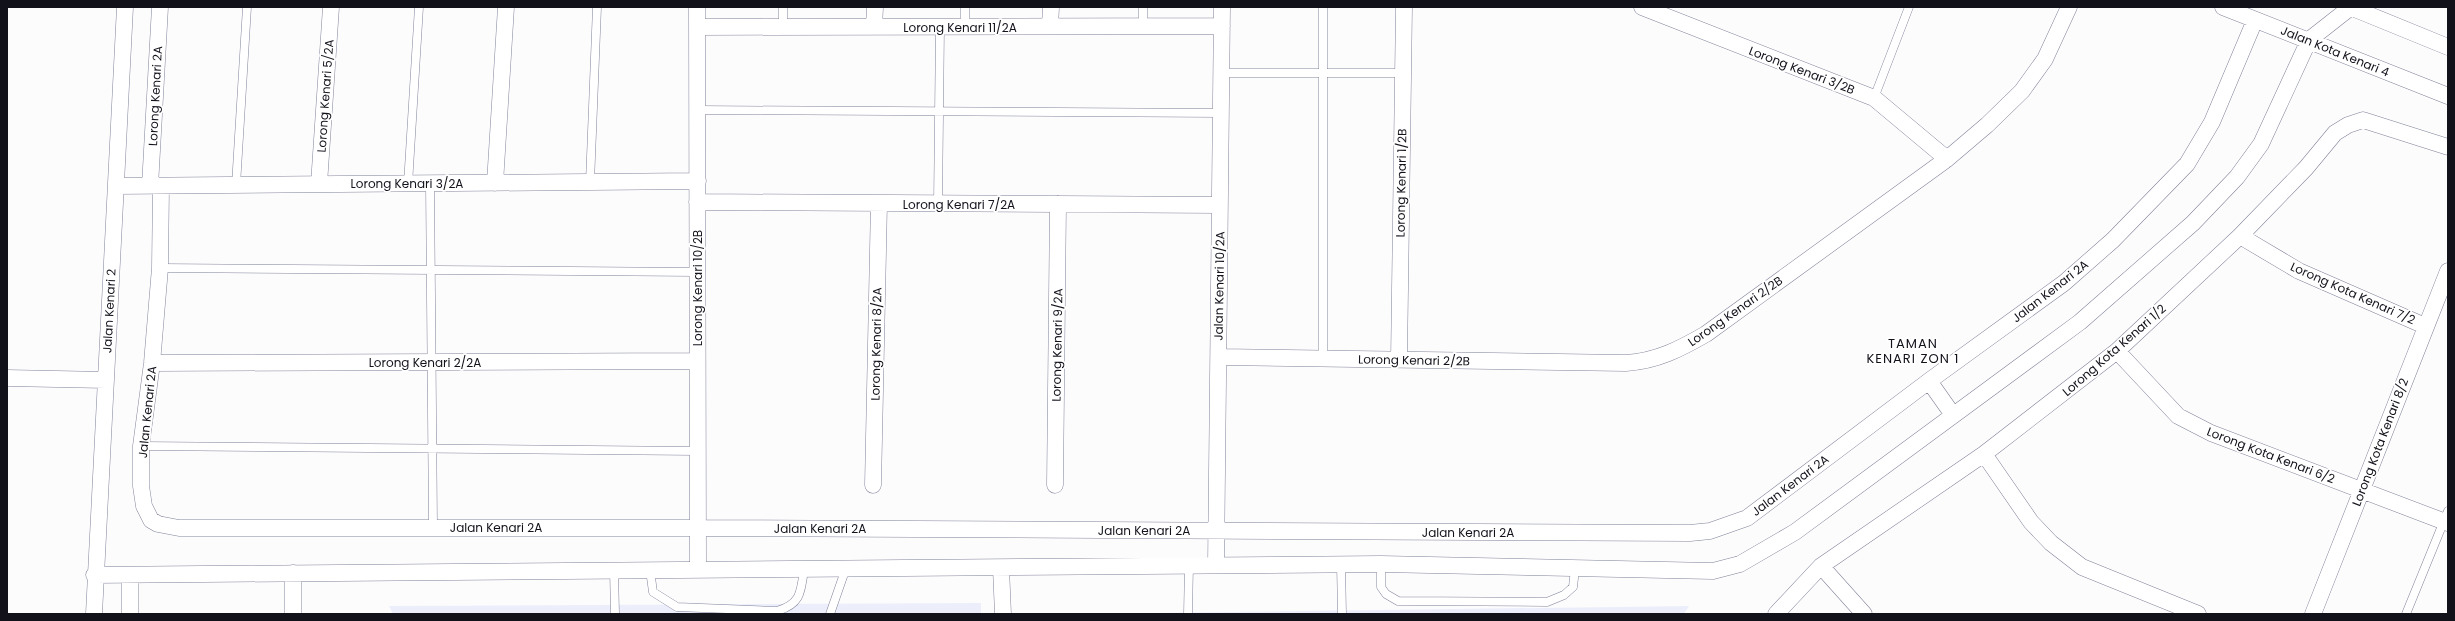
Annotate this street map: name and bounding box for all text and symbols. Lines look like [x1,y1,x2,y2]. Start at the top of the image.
street label: Lorong Kenari 11/2A [903,19,1017,36]
street label: Jalan Kota Kenari 4 [2278,21,2392,81]
street label: Lorong Kenari 5/2A [313,39,337,153]
street label: Lorong Kenari 3/2B [1747,42,1857,98]
street label: Lorong Kenari 2A [144,46,166,146]
street label: Lorong Kenari 1/2B [1392,128,1410,238]
street label: Lorong Kenari 3/2A [351,175,463,192]
street label: Lorong Kenari 7/2A [903,196,1015,213]
street label: Lorong Kenari 10/2B [689,230,706,346]
street label: Jalan Kenari 10/2A [1210,231,1228,341]
street label: Jalan Kenari 2A [2008,256,2092,326]
street label: Lorong Kota Kenari 7/2 [2288,258,2418,328]
street label: Jalan Kenari 2 [98,268,120,354]
street label: Lorong Kenari 2/2B [1684,272,1786,350]
street label: Lorong Kenari 8/2A [867,287,885,401]
street label: Lorong Kenari 9/2A [1048,288,1066,402]
street label: Lorong Kota Kenari 1/2 [2059,300,2169,400]
district label: TAMAN KENARI ZON 1 [1867,334,1959,368]
street label: Lorong Kenari 2/2B [1358,351,1470,369]
street label: Lorong Kenari 2/2A [369,354,481,371]
street label: Jalan Kenari 2A [134,365,160,459]
street label: Lorong Kota Kenari 8/2 [2348,375,2412,508]
street label: Lorong Kota Kenari 6/2 [2205,423,2338,487]
street label: Jalan Kenari 2A [1748,450,1832,520]
street label: Jalan Kenari 2A [450,519,542,536]
street label: Jalan Kenari 2A [774,520,866,537]
street label: Jalan Kenari 2A [1098,522,1190,539]
street label: Jalan Kenari 2A [1422,524,1514,541]

